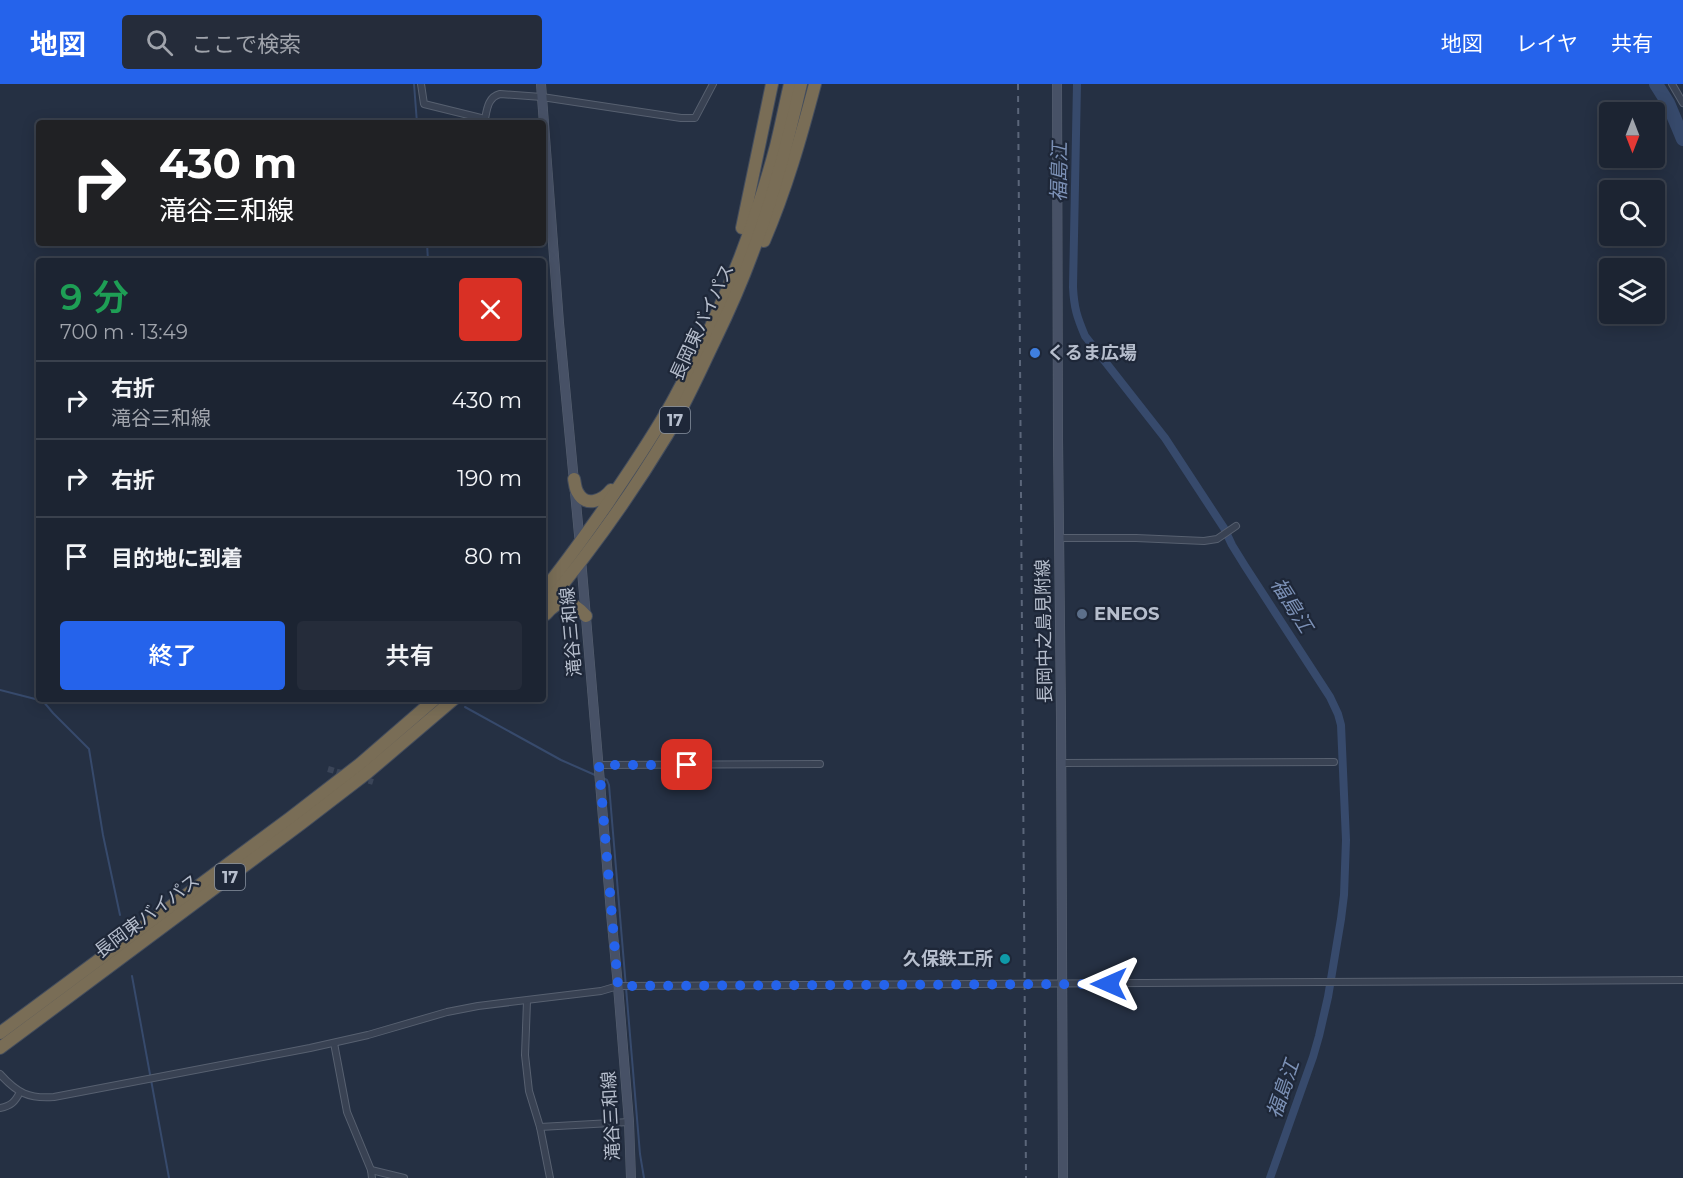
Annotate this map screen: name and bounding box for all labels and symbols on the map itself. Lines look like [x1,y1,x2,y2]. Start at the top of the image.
north arrow [1599,102,1665,168]
water label: 福島江 [1046,140,1072,202]
street label: 長岡東バイパス [665,260,739,384]
place label: くるま広場 [1047,342,1137,364]
marker: くるま広場 [1028,346,1042,360]
road number: 17 [660,407,690,433]
street label: 長岡中之島見附線 [1032,559,1056,703]
water label: 福島江 [1266,573,1319,638]
street label: 滝谷三和線 [556,586,586,678]
place label: ENEOS [1094,603,1159,625]
marker: ENEOS [1075,607,1089,621]
pin [661,739,712,790]
road number: 17 [215,864,245,890]
street label: 長岡東バイパス [90,869,204,963]
place label: 久保鉄工所 [903,948,993,970]
marker: 久保鉄工所 [998,952,1012,966]
position arrow [1077,952,1141,1016]
water label: 福島江 [1262,1055,1305,1121]
street label: 滝谷三和線 [598,1070,624,1162]

